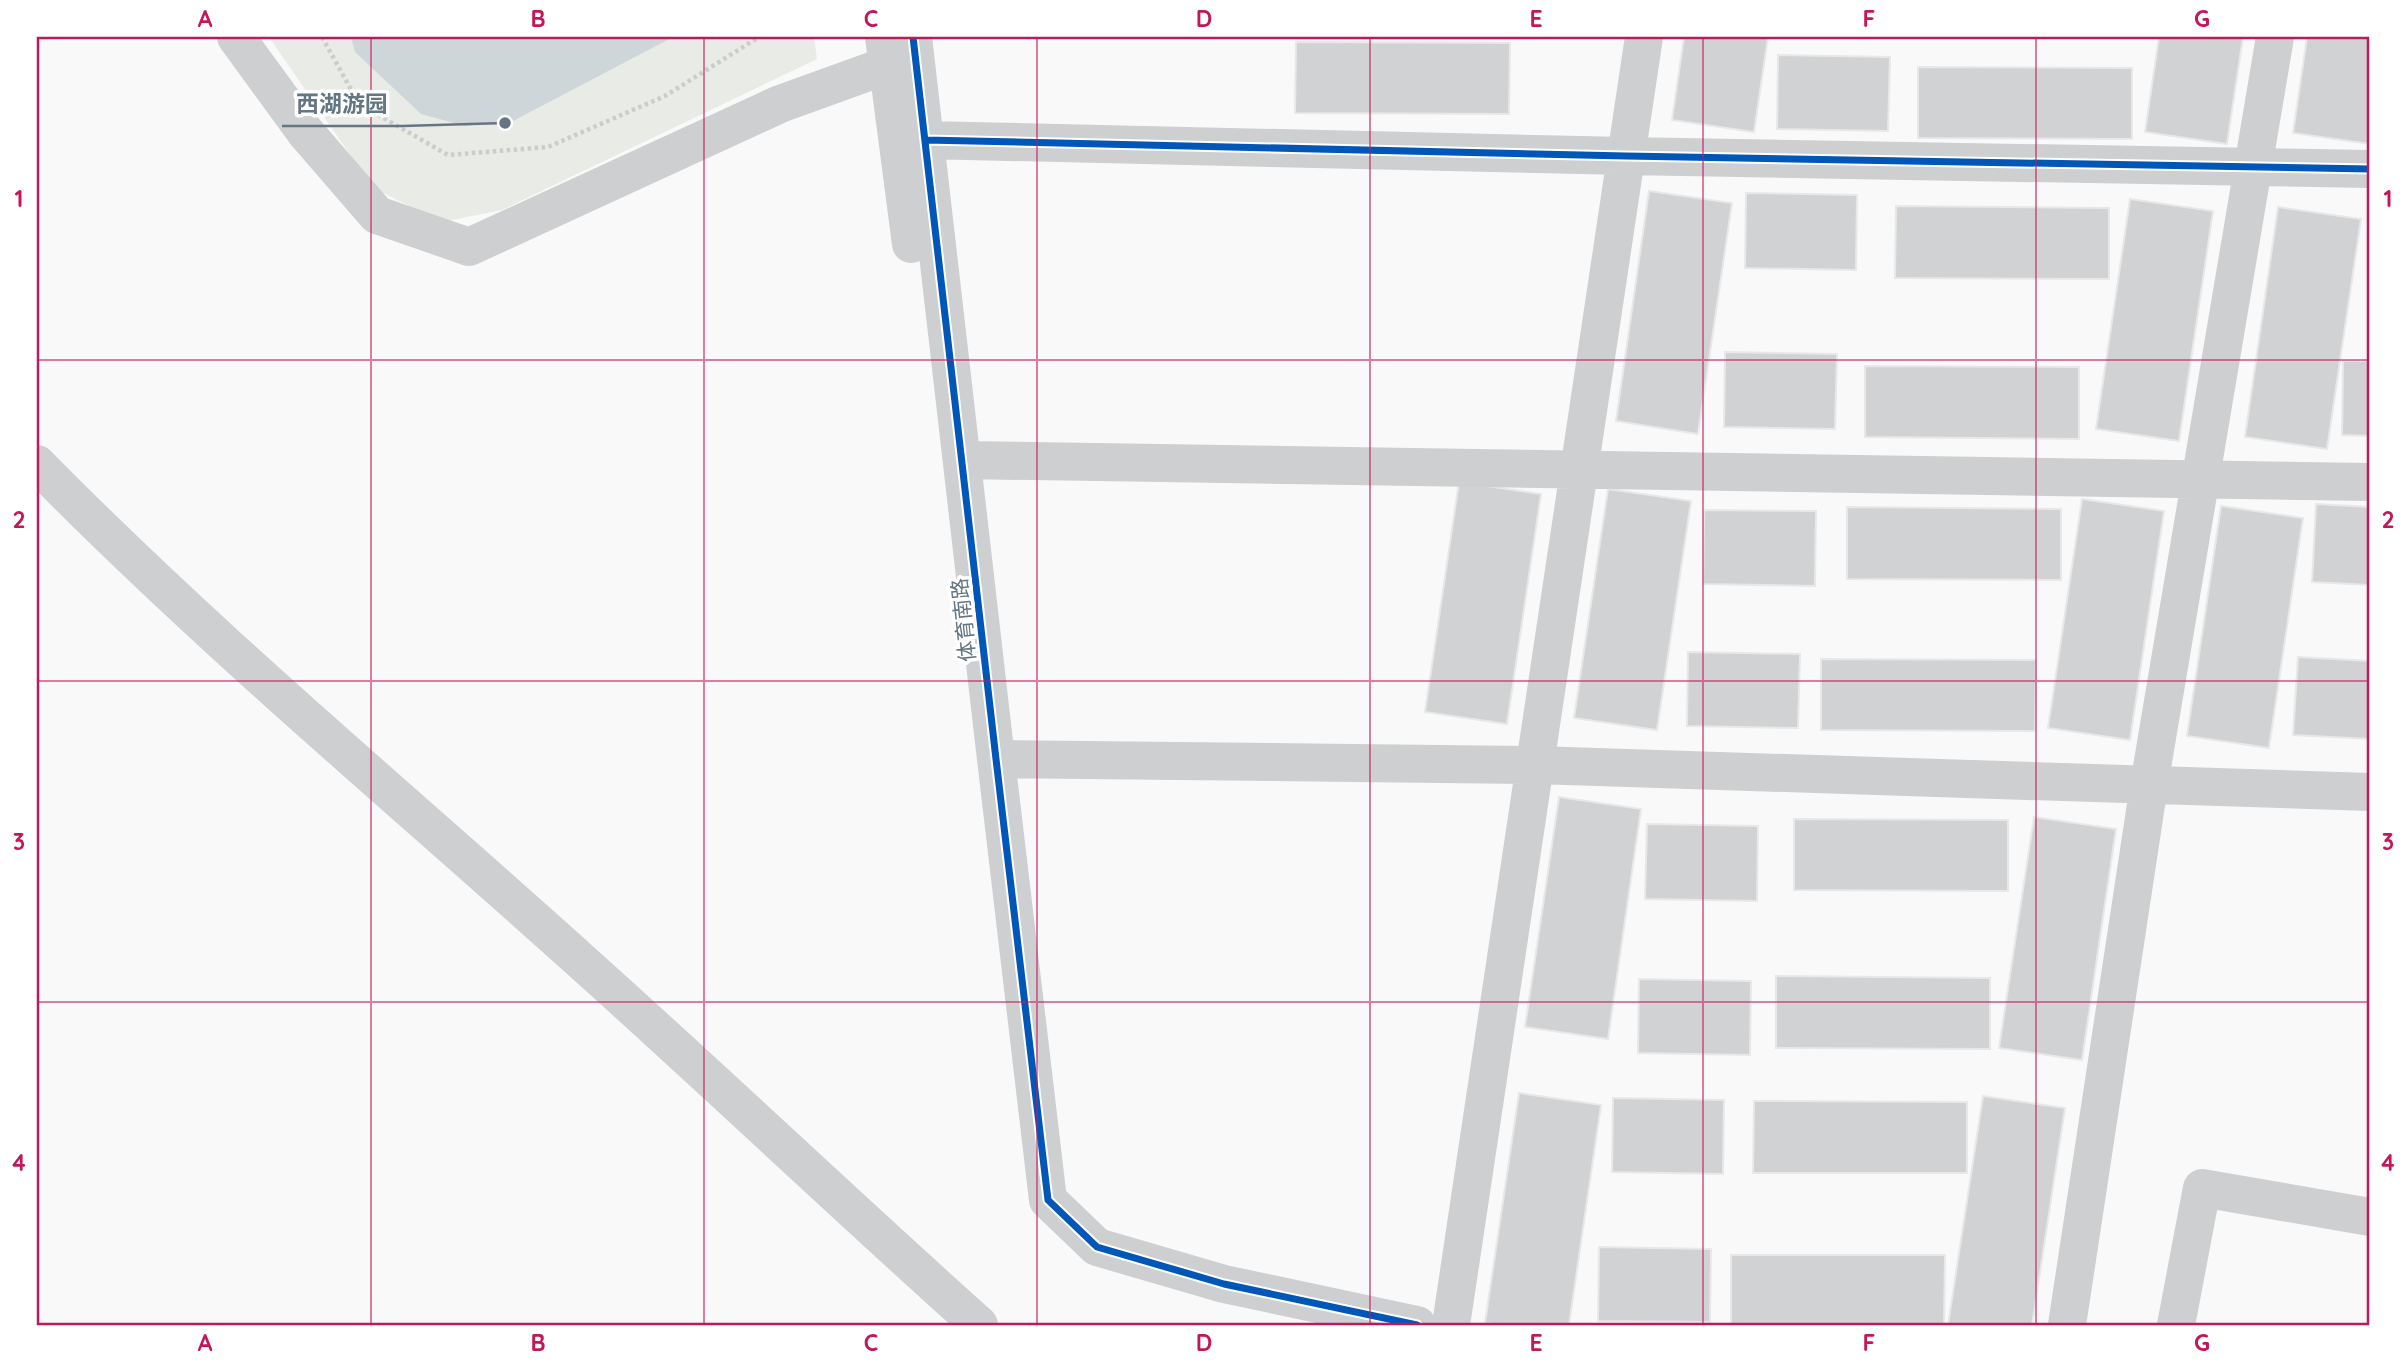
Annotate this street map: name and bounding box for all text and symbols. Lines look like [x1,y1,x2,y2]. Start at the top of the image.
text: A [198,4,213,33]
text: B [530,4,546,33]
text: C [864,4,878,33]
text: D [1196,4,1212,33]
text: E [1529,4,1543,33]
text: F [1863,4,1875,33]
text: G [2194,4,2210,33]
callout: 西湖游园 [282,82,402,126]
text: 西湖游园 [296,89,388,118]
text: 1 [15,184,23,213]
text: 1 [2384,184,2392,213]
text: 2 [12,505,26,534]
text: 2 [2381,505,2395,534]
street label: 体育南路 [946,577,980,663]
text: 3 [13,827,25,856]
text: 3 [2382,827,2394,856]
text: 4 [12,1148,26,1177]
text: 4 [2381,1148,2395,1177]
text: A [198,1328,213,1357]
text: B [530,1328,546,1357]
text: C [864,1328,878,1357]
text: D [1196,1328,1212,1357]
text: E [1529,1328,1543,1357]
text: F [1863,1328,1875,1357]
text: G [2194,1328,2210,1357]

